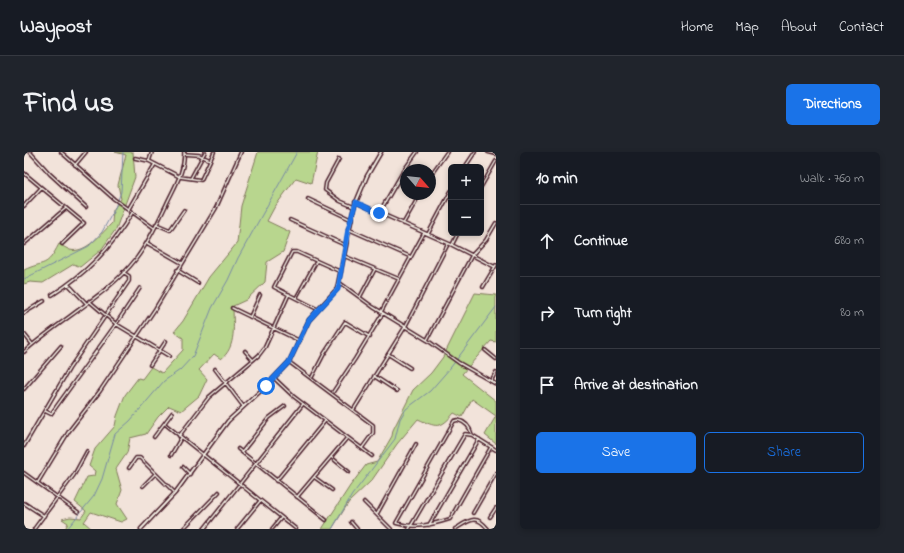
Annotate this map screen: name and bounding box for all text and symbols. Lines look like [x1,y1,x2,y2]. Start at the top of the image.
text: Waypost [20,14,92,41]
text: Home [681,17,713,38]
text: Map [735,17,759,38]
text: About [781,17,817,38]
text: Contact [839,17,884,38]
text: Find us [24,84,114,125]
button: Directions [786,84,880,125]
north arrow [400,164,436,200]
map controls [448,164,484,236]
button: + [448,164,484,200]
text: 10 min [536,166,578,191]
text: Walk · 760 m [800,169,864,188]
button: − [448,200,484,236]
route end [370,204,388,222]
icon: ahead [536,230,558,252]
text: Continue [574,230,628,252]
text: 680 m [834,231,864,250]
icon: right [536,302,558,324]
text: Turn right [574,302,632,324]
text: 80 m [840,303,864,322]
icon: arrive [536,374,558,396]
text: Arrive at destination [574,374,698,396]
route start [257,377,275,395]
button: Save [536,432,696,473]
button: Share [704,432,864,473]

